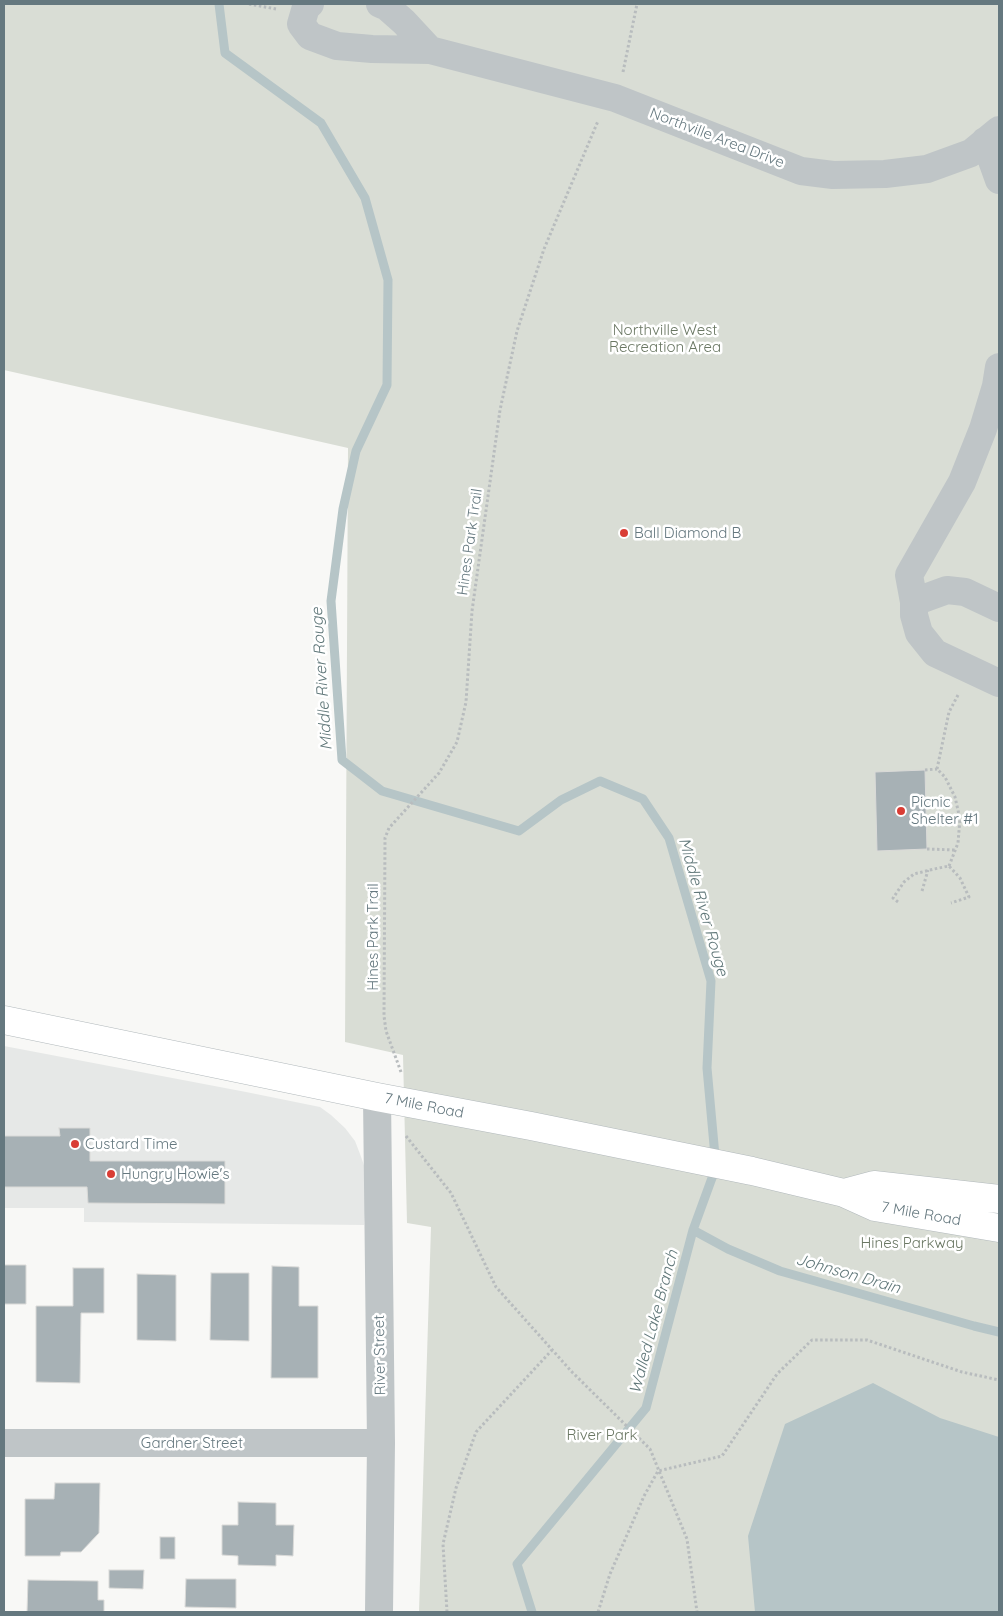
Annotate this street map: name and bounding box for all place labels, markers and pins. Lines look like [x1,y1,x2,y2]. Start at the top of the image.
place label: Ball Diamond B [634,524,741,542]
marker: Ball Diamond B [618,527,630,539]
place label: Picnic Shelter #1 [911,793,979,828]
marker: Picnic Shelter #1 [895,805,907,817]
place label: Custard Time [85,1135,178,1153]
marker: Custard Time [69,1138,81,1150]
place label: Hungry Howie's [121,1165,230,1183]
marker: Hungry Howie's [105,1168,117,1180]

